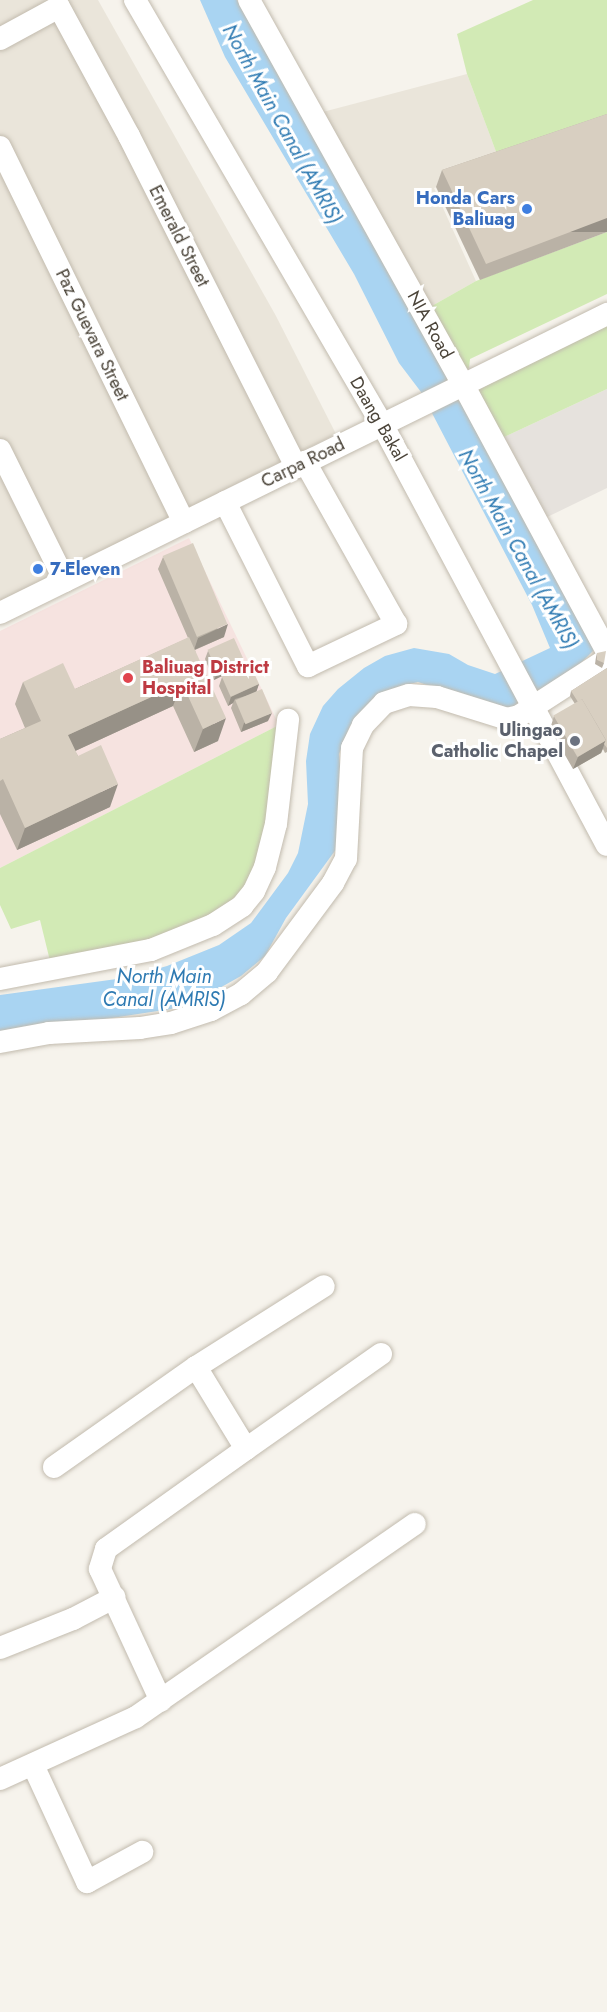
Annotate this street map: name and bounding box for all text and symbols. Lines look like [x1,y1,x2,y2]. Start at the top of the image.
water label: North Main Canal (AMRIS) [217,20,347,228]
street label: Emerald Street [144,182,214,290]
place label: Honda Cars Baliuag [416,188,515,230]
marker: Honda Cars Baliuag [520,202,534,216]
street label: Paz Guevara Street [51,266,133,404]
street label: NIA Road [403,287,457,363]
street label: Daang Bakal [345,373,411,465]
street label: Carpa Road [258,433,348,493]
water label: North Main Canal (AMRIS) [453,445,583,653]
place label: 7-Eleven [50,558,120,580]
marker: 7-Eleven [31,562,45,576]
place label: Baliuag District Hospital [142,657,269,700]
marker: Baliuag District Hospital [119,669,137,687]
place label: Ulingao Catholic Chapel [431,720,563,762]
marker: Ulingao Catholic Chapel [568,734,582,748]
water label: North Main Canal (AMRIS) [103,965,225,1012]

